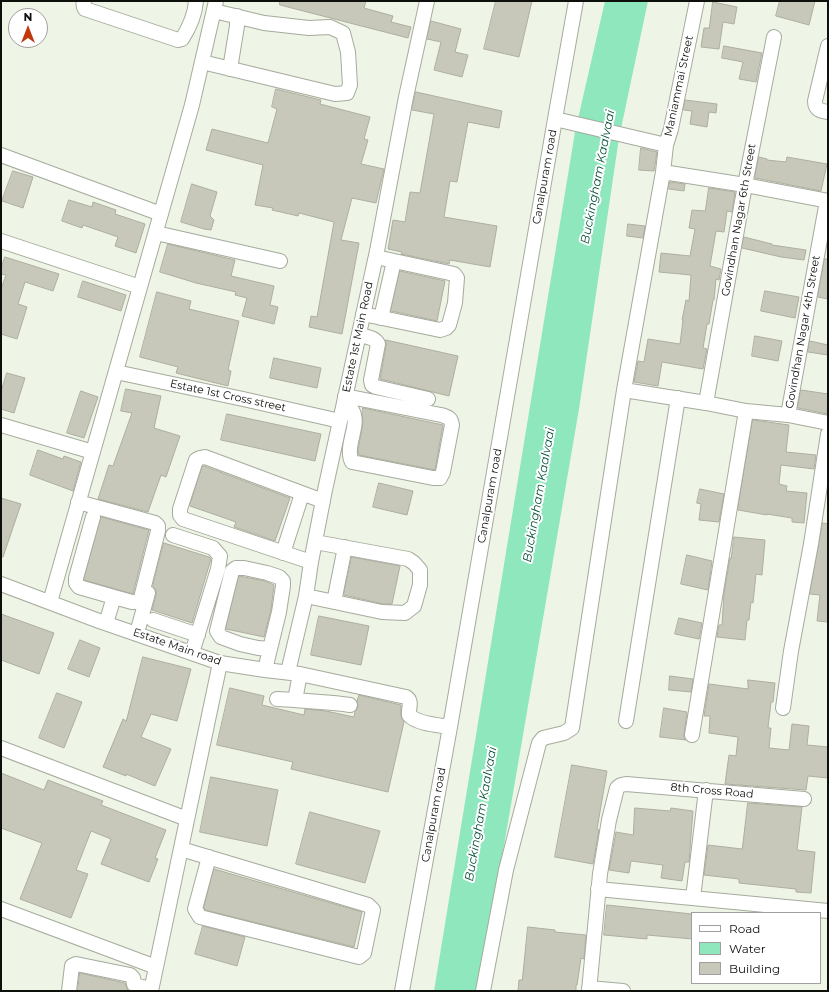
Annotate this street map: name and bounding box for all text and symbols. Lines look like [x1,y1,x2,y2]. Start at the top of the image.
north arrow [8,8,48,48]
text: N [24,10,32,24]
street label: Maniammai Street [662,34,696,138]
water label: Buckingham Kaalvaai [578,109,618,245]
street label: Canalpuram road [530,129,560,225]
street label: Govindhan Nagar 6th Street [719,143,759,297]
street label: Govindhan Nagar 4th Street [783,254,823,410]
street label: Estate 1st Main Road [340,280,376,394]
street label: Estate 1st Cross street [169,377,287,415]
water label: Buckingham Kaalvaai [520,427,558,563]
street label: Canalpuram road [475,448,505,544]
street label: Estate Main road [131,626,223,668]
water label: Buckingham Kaalvaai [462,746,500,882]
street label: Canalpuram road [419,767,449,863]
street label: 8th Cross Road [670,781,754,801]
legend [691,912,821,984]
text: Road [729,921,760,936]
text: Water [729,941,765,956]
text: Building [729,961,780,976]

